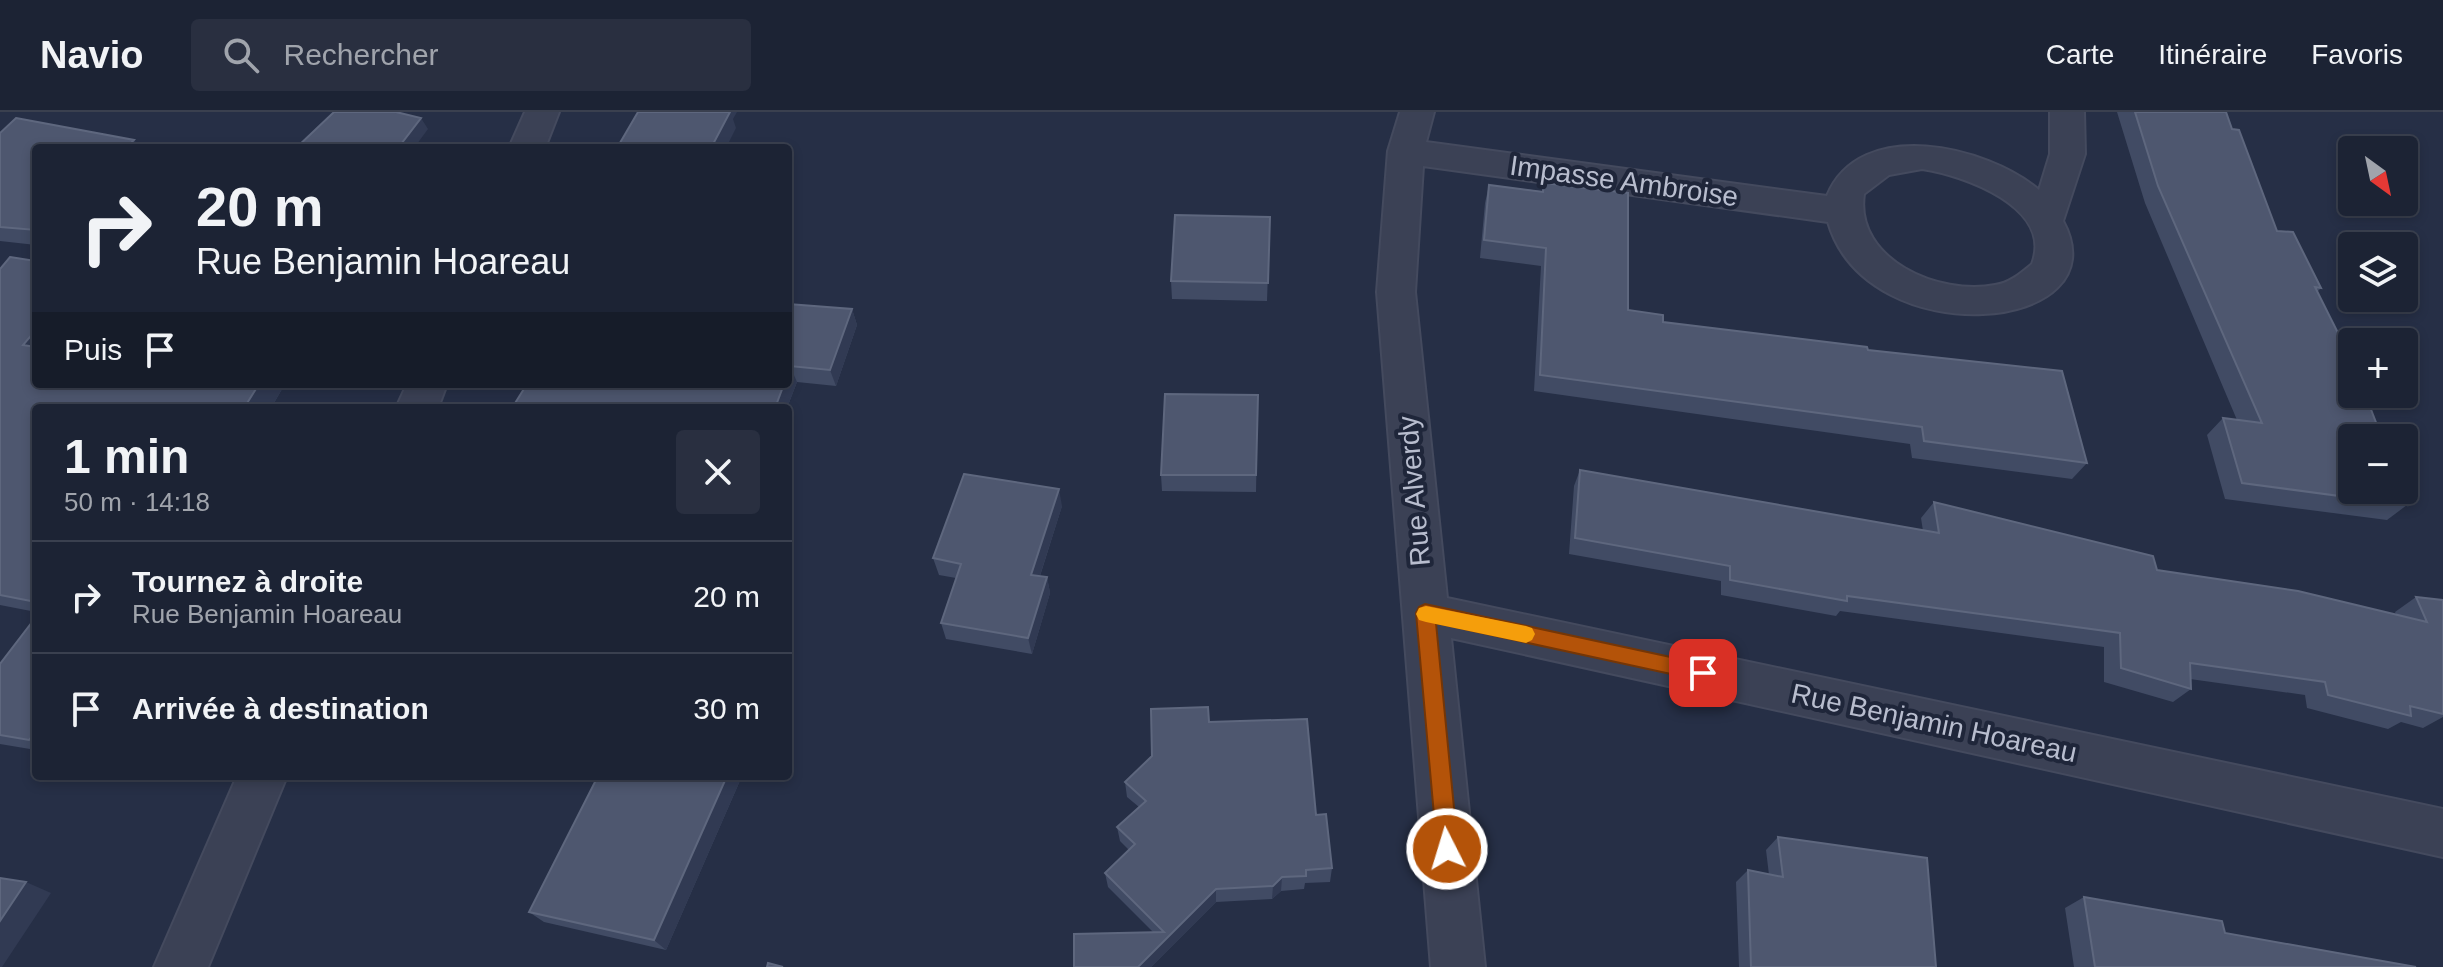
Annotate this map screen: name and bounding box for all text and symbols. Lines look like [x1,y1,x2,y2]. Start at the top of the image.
search box [191,19,751,91]
icon: search [219,33,263,77]
text: Navio [40,34,143,76]
text: Rechercher [283,38,439,71]
text: Carte [2046,39,2114,70]
text: Itinéraire [2158,39,2267,70]
text: Favoris [2311,39,2403,70]
north arrow [2338,136,2418,216]
map controls [2338,136,2418,504]
street label: Impasse Ambroise [1508,150,1740,212]
text: 20 m [196,175,324,238]
icon: right [64,176,168,280]
button: layers [2338,232,2418,312]
text: Rue Benjamin Hoareau [196,241,570,282]
icon: arrive [138,328,182,372]
button: + [2338,328,2418,408]
text: Puis [64,333,122,366]
street label: Rue Alverdy [1392,414,1436,568]
button: − [2338,424,2418,504]
text: 1 min [64,430,189,483]
button: close [676,430,760,514]
text: 50 m · 14:18 [64,487,210,517]
text: Tournez à droite [132,565,363,598]
icon: right [64,575,108,619]
text: 20 m [693,580,760,613]
text: Rue Benjamin Hoareau [132,599,402,629]
pin [1669,639,1737,707]
icon: arrive [1681,651,1725,695]
street label: Rue Benjamin Hoareau [1788,678,2080,768]
icon: arrive [64,687,108,731]
text: Arrivée à destination [132,692,429,725]
text: 30 m [693,692,760,725]
position arrow [1405,807,1489,891]

